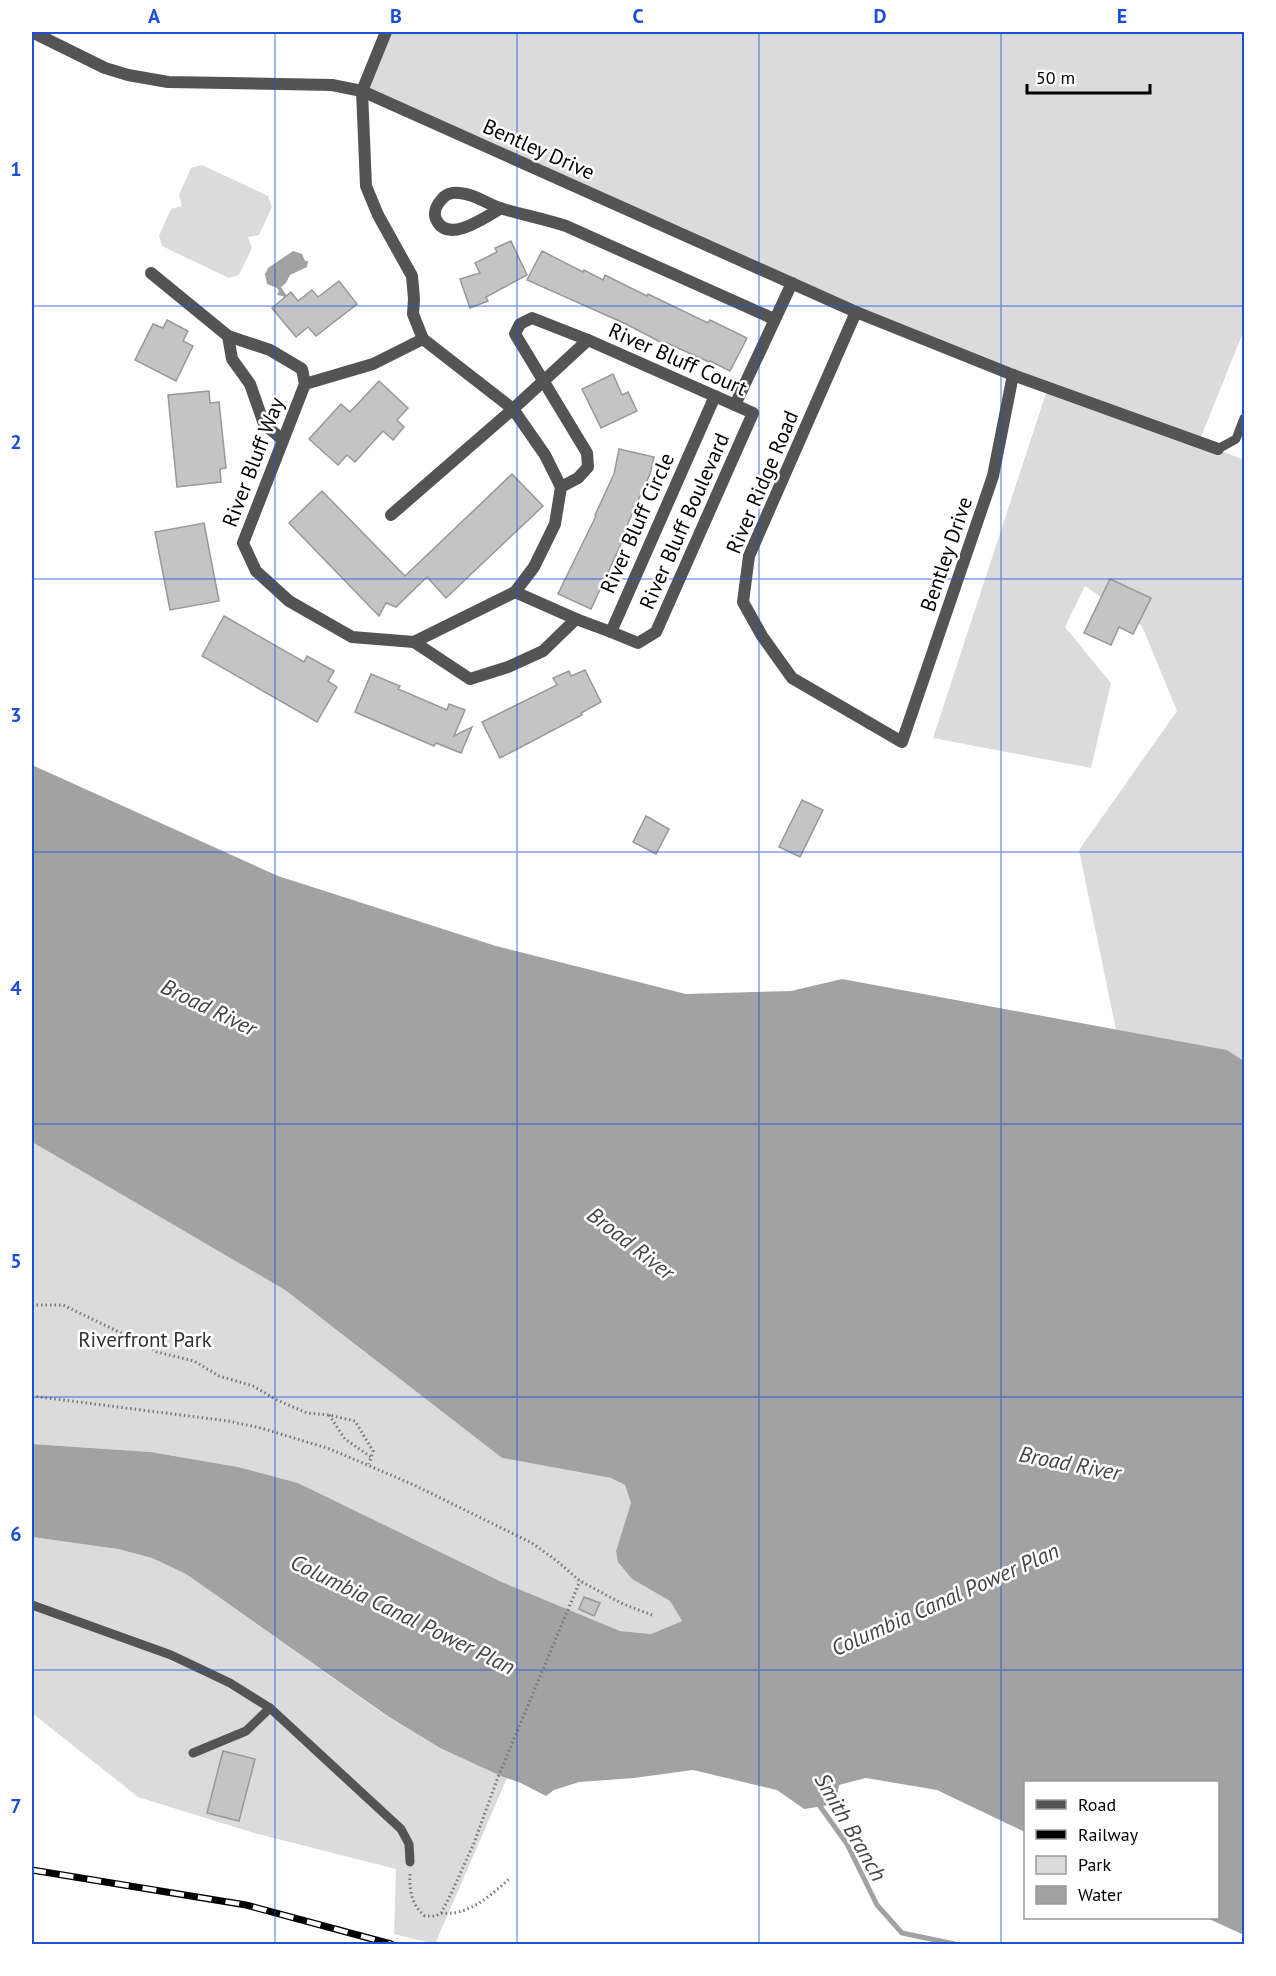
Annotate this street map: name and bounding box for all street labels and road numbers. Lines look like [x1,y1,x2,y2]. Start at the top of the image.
street label: Bentley Drive [479,112,599,186]
street label: River Bluff Court [605,316,751,402]
street label: River Bluff Way [216,393,290,531]
street label: River Ridge Road [720,406,804,558]
street label: River Bluff Boulevard [633,429,735,613]
street label: River Bluff Circle [594,448,680,598]
street label: Bentley Drive [914,493,978,615]

